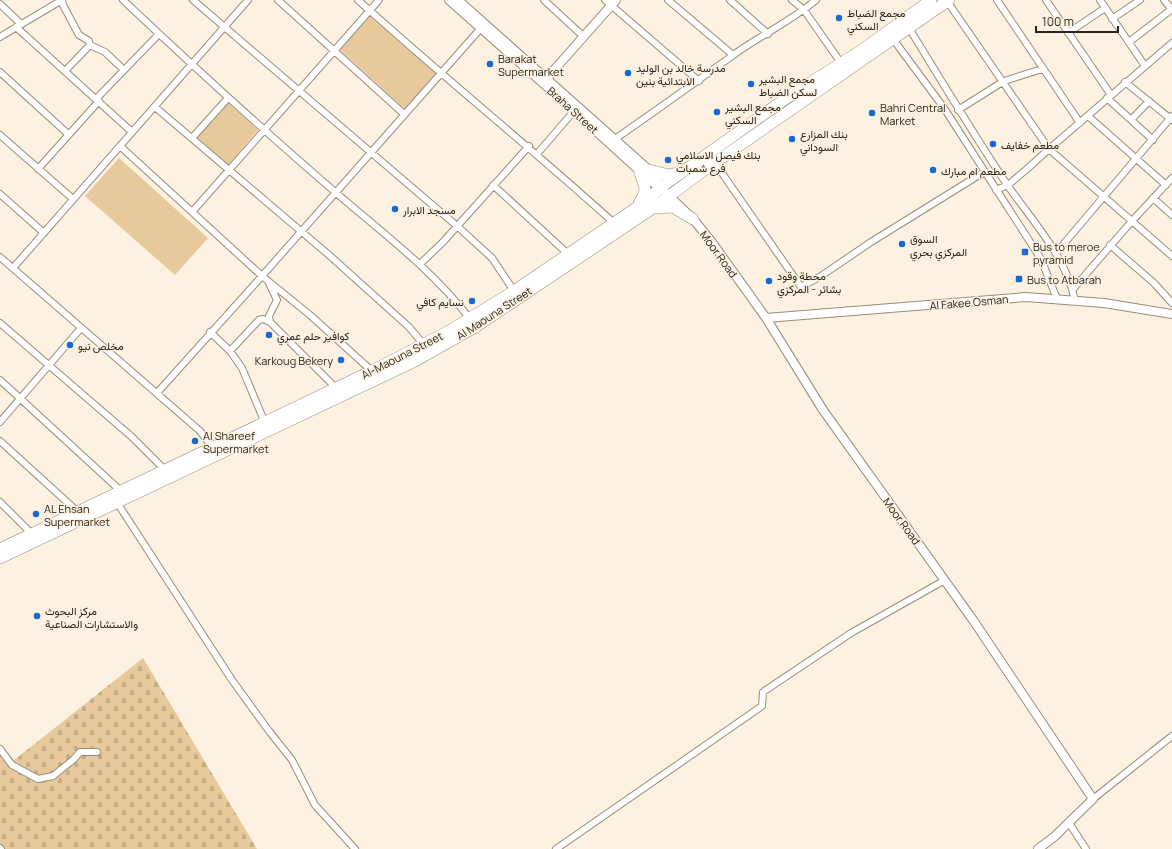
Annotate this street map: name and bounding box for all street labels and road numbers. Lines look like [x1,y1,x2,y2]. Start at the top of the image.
street label: Braha Street [544,83,602,137]
street label: Moor Road [697,228,741,280]
street label: Al Maouna Street [453,283,535,343]
street label: Al Fakee Osman [929,291,1009,313]
street label: Al-Maouna Street [359,328,445,382]
street label: Moor Road [880,495,924,547]

